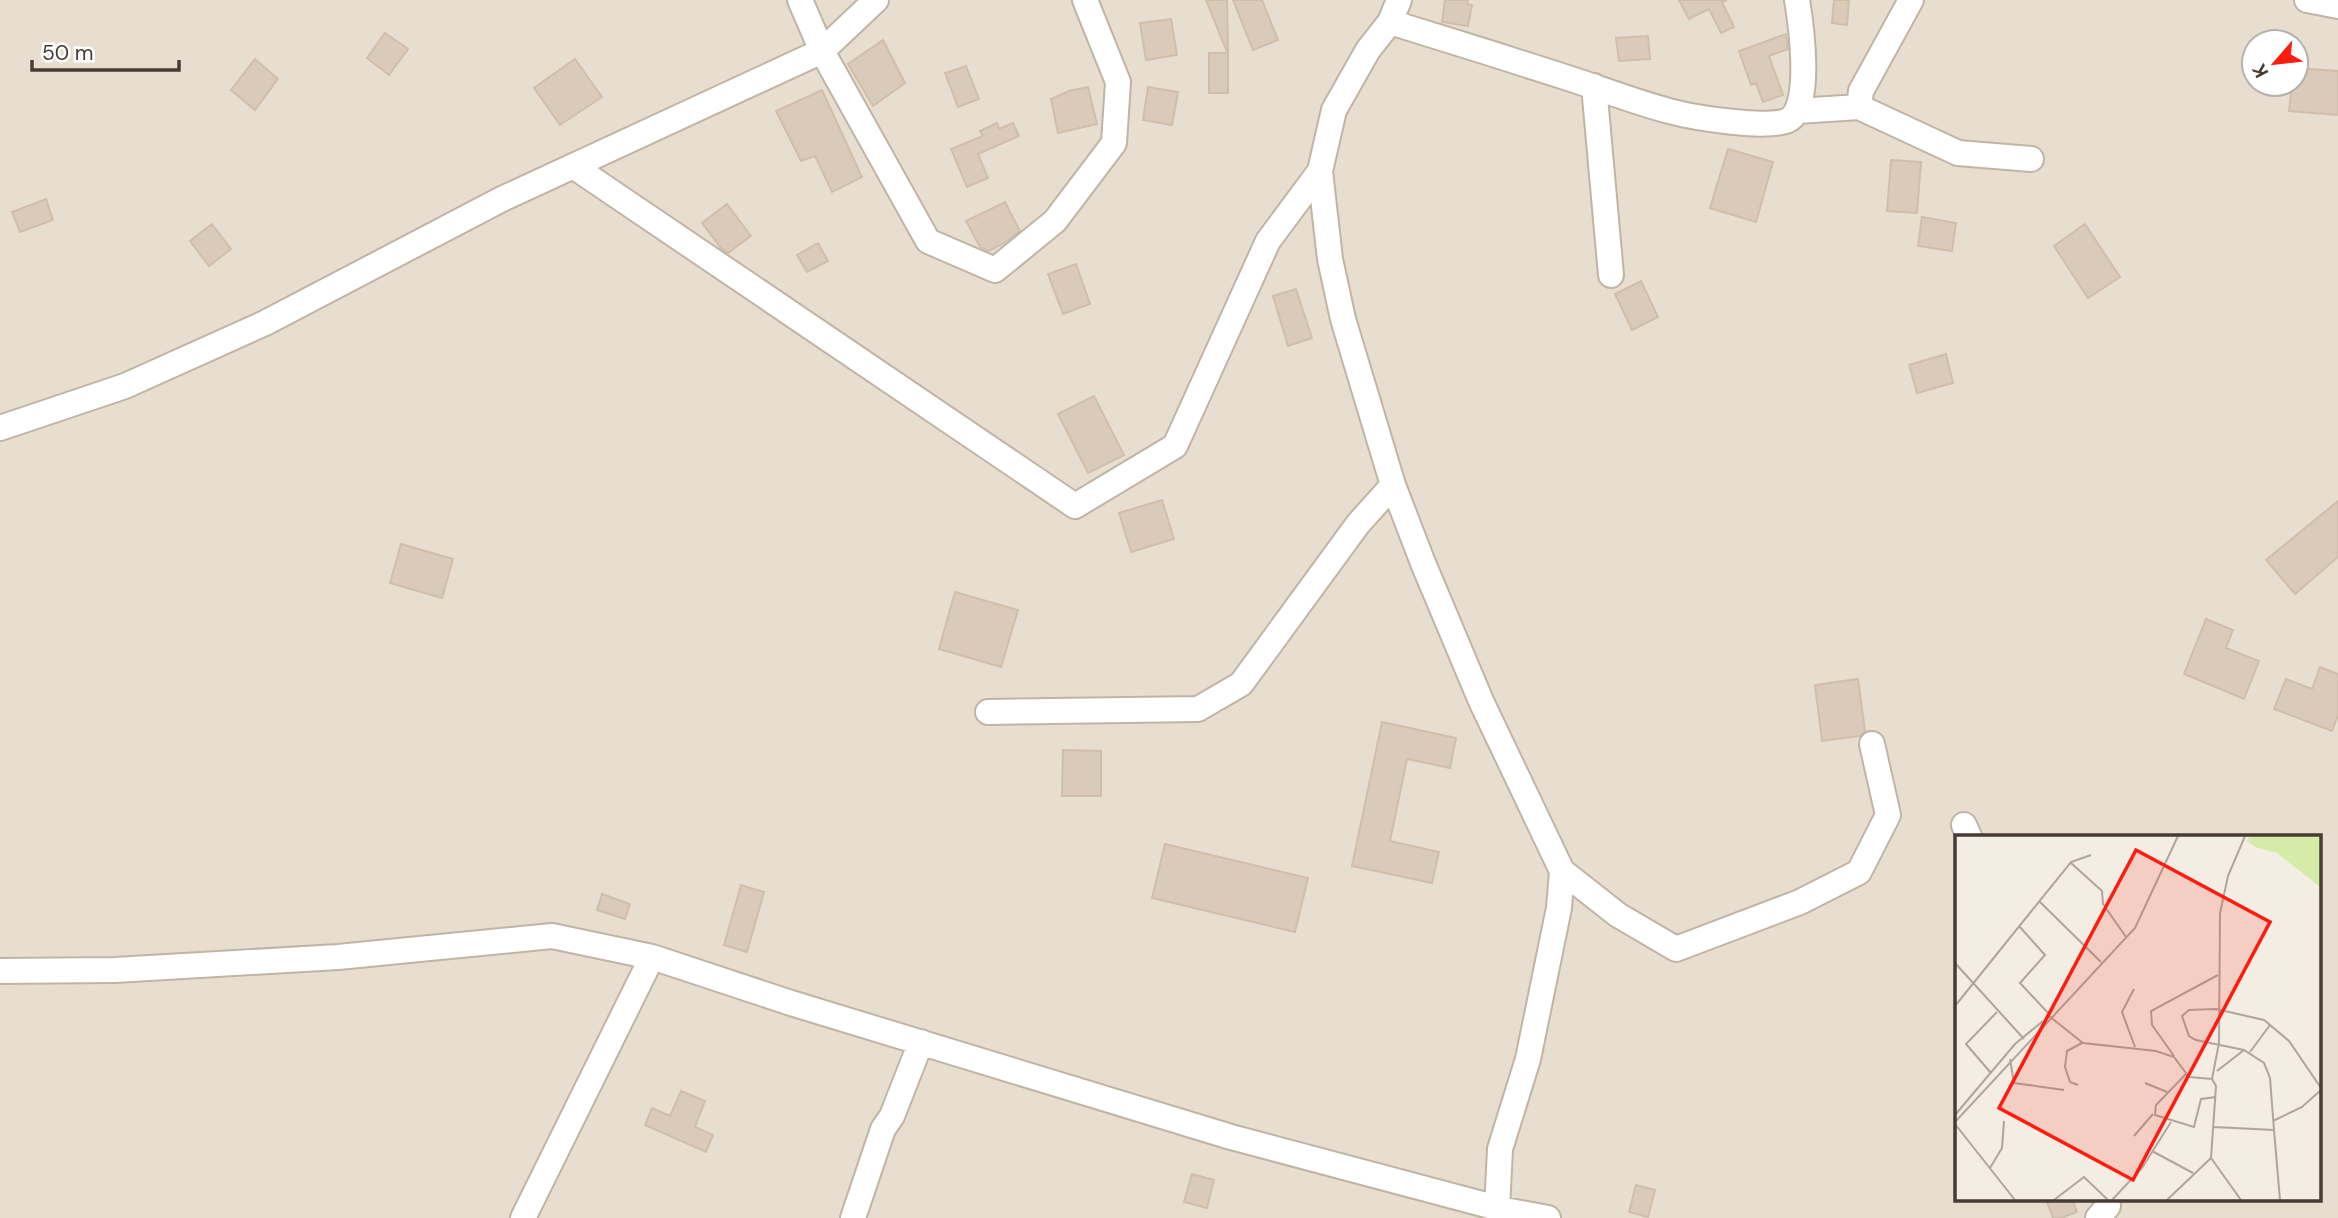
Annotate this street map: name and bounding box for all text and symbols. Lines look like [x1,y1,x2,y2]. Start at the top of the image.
scale bar [32,28,178,72]
north arrow [2240,28,2310,98]
text: 50 m [42,39,93,67]
text: K [2246,59,2274,82]
inset map [1955,835,2320,1200]

